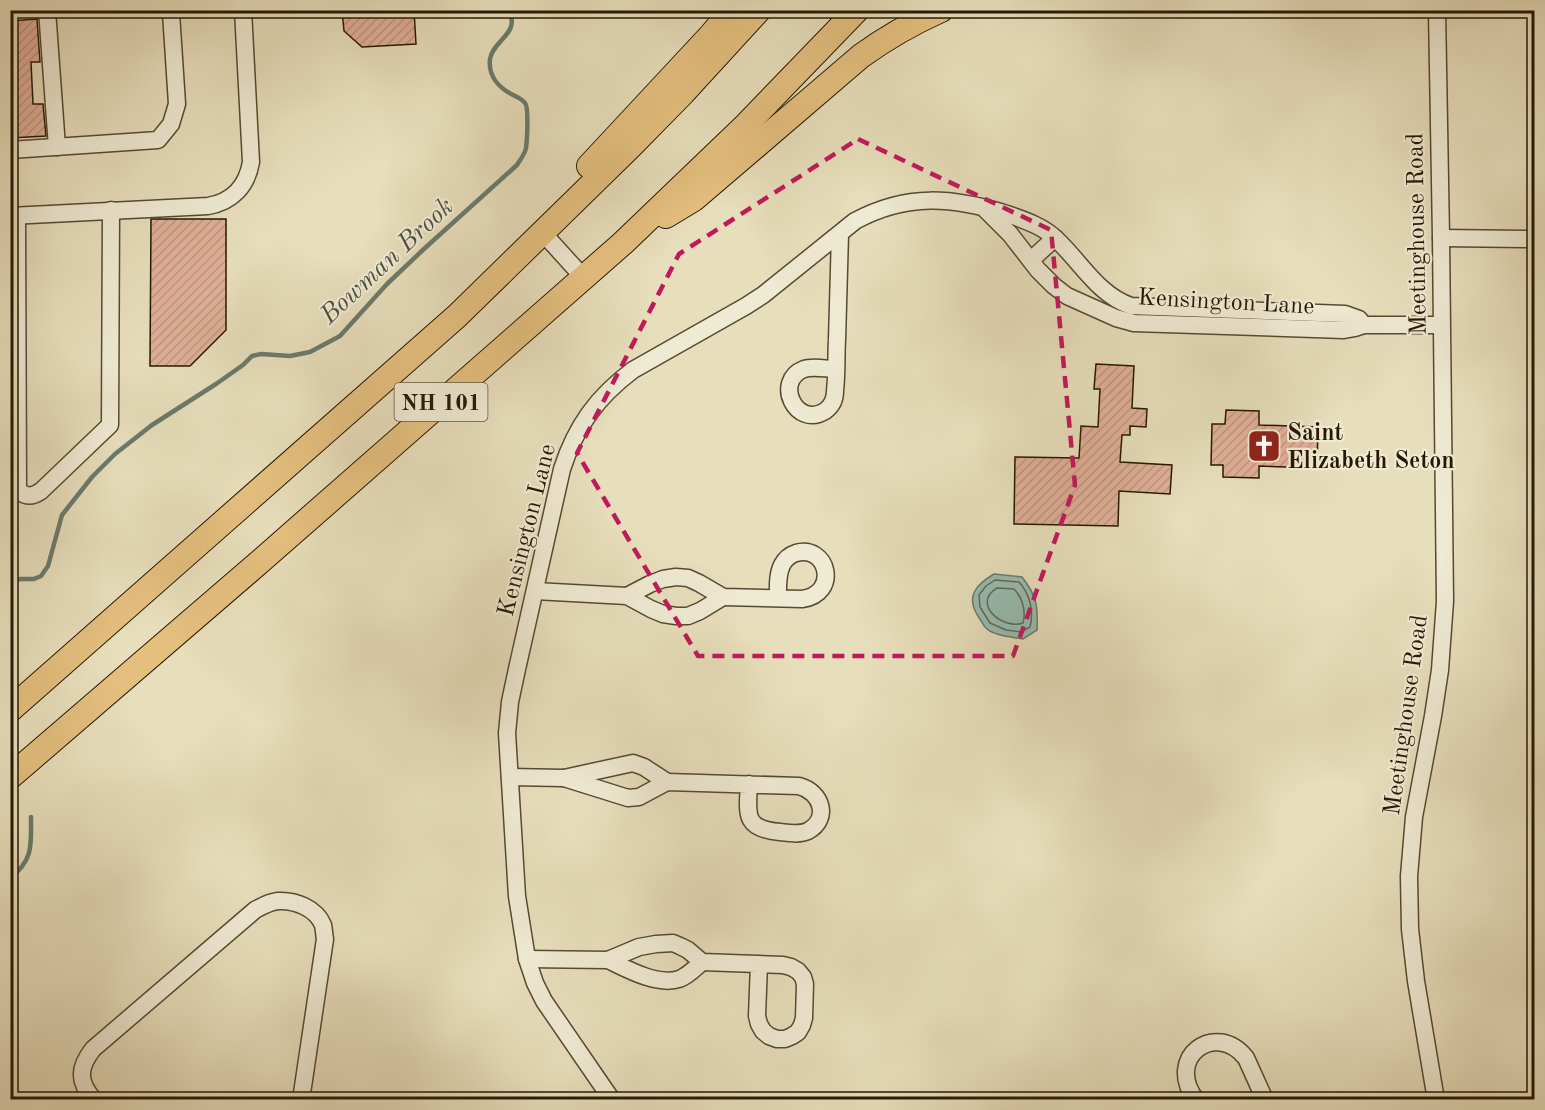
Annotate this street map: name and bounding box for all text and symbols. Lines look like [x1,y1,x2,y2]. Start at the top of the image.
street label: Meetinghouse Road [1404,133,1432,335]
water label: Bowman Brook [315,193,459,330]
street label: Kensington Lane [1137,286,1315,320]
road number: NH 101 [394,383,488,421]
place label: Saint Elizabeth Seton [1287,422,1455,474]
church icon: Saint Elizabeth Seton [1246,428,1282,464]
street label: Kensington Lane [495,442,561,619]
street label: Meetinghouse Road [1381,613,1433,817]

